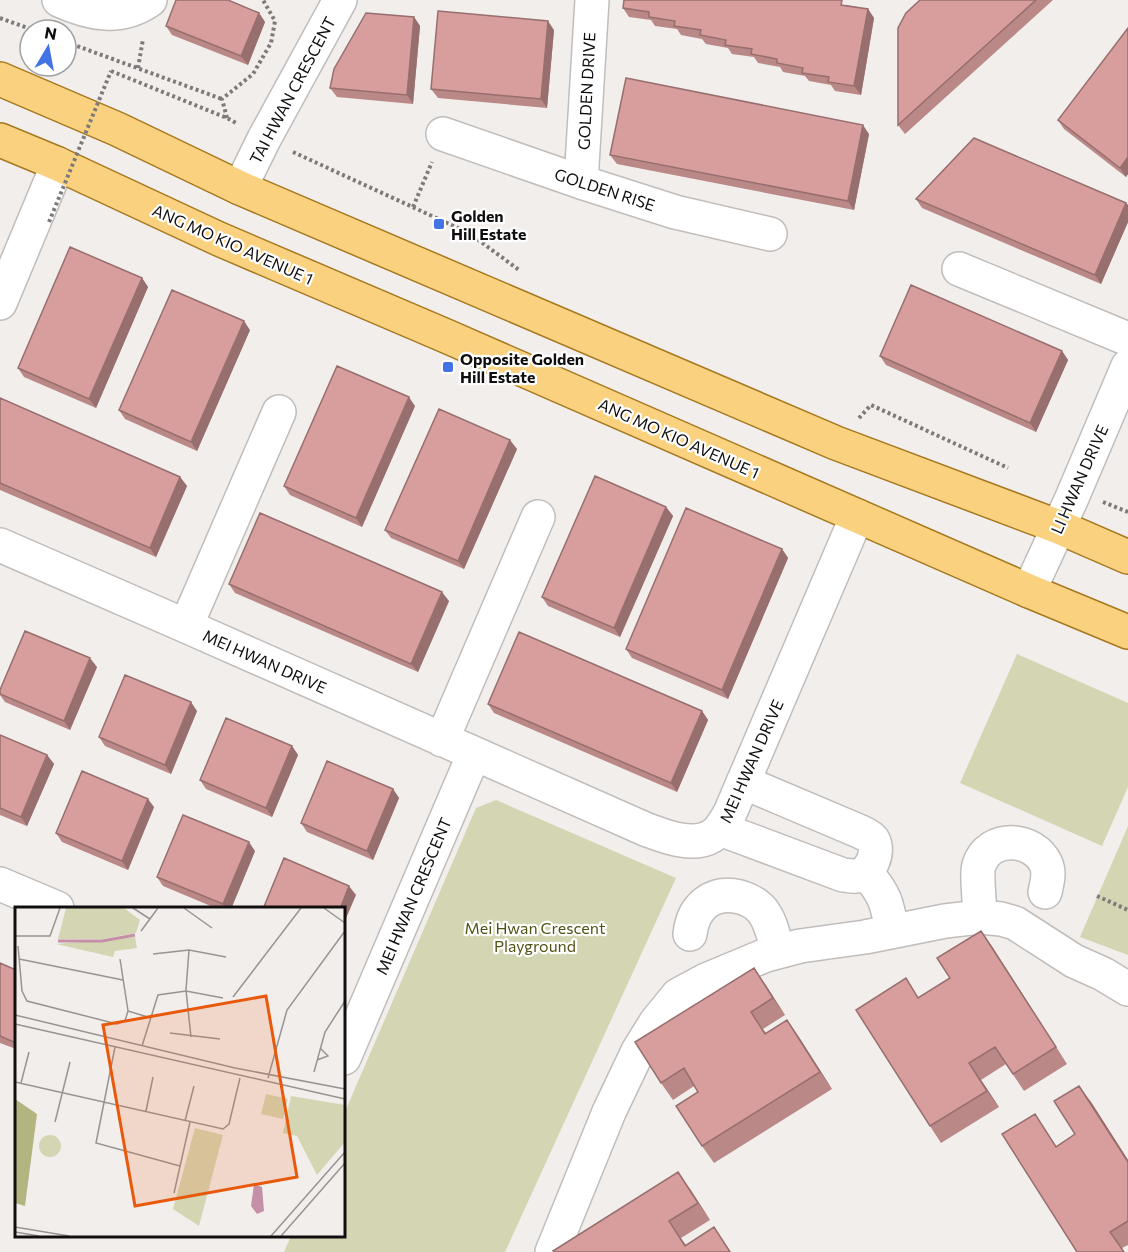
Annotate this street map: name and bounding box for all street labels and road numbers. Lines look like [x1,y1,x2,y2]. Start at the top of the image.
street label: TAI HWAN CRESCENT [245,13,339,167]
street label: GOLDEN DRIVE [573,32,599,150]
street label: GOLDEN RISE [552,164,658,214]
street label: ANG MO KIO AVENUE 1 [150,200,316,288]
street label: ANG MO KIO AVENUE 1 [596,394,762,482]
street label: LI HWAN DRIVE [1046,421,1112,537]
street label: MEI HWAN DRIVE [200,625,330,697]
street label: MEI HWAN DRIVE [715,696,787,826]
street label: MEI HWAN CRESCENT [371,814,455,978]

